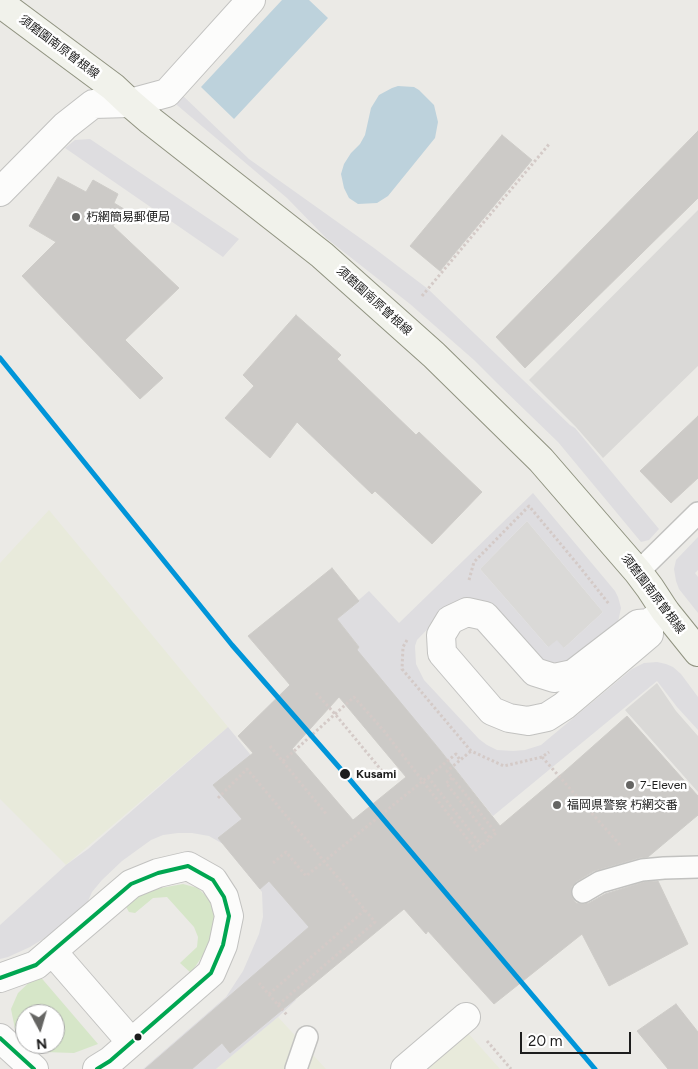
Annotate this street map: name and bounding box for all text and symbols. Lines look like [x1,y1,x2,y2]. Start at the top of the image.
street label: 須磨園南原曽根線 [16,12,102,82]
place label: 朽網簡易郵便局 [86,210,170,224]
marker: 朽網簡易郵便局 [70,211,82,223]
street label: 須磨園南原曽根線 [334,264,414,338]
street label: 須磨園南原曽根線 [618,551,688,637]
marker: Kusami [338,767,352,781]
place label: Kusami [356,767,396,781]
place label: 7-Eleven [640,778,687,792]
marker: 7-Eleven [624,779,636,791]
place label: 福岡県警察 朽網交番 [567,798,678,812]
marker: 福岡県警察 朽網交番 [551,799,563,811]
north arrow [15,1004,65,1054]
scale bar [523,1022,634,1054]
unlabelled marker [133,1032,143,1042]
text: 20 m [528,1032,562,1050]
text: N [35,1034,48,1052]

